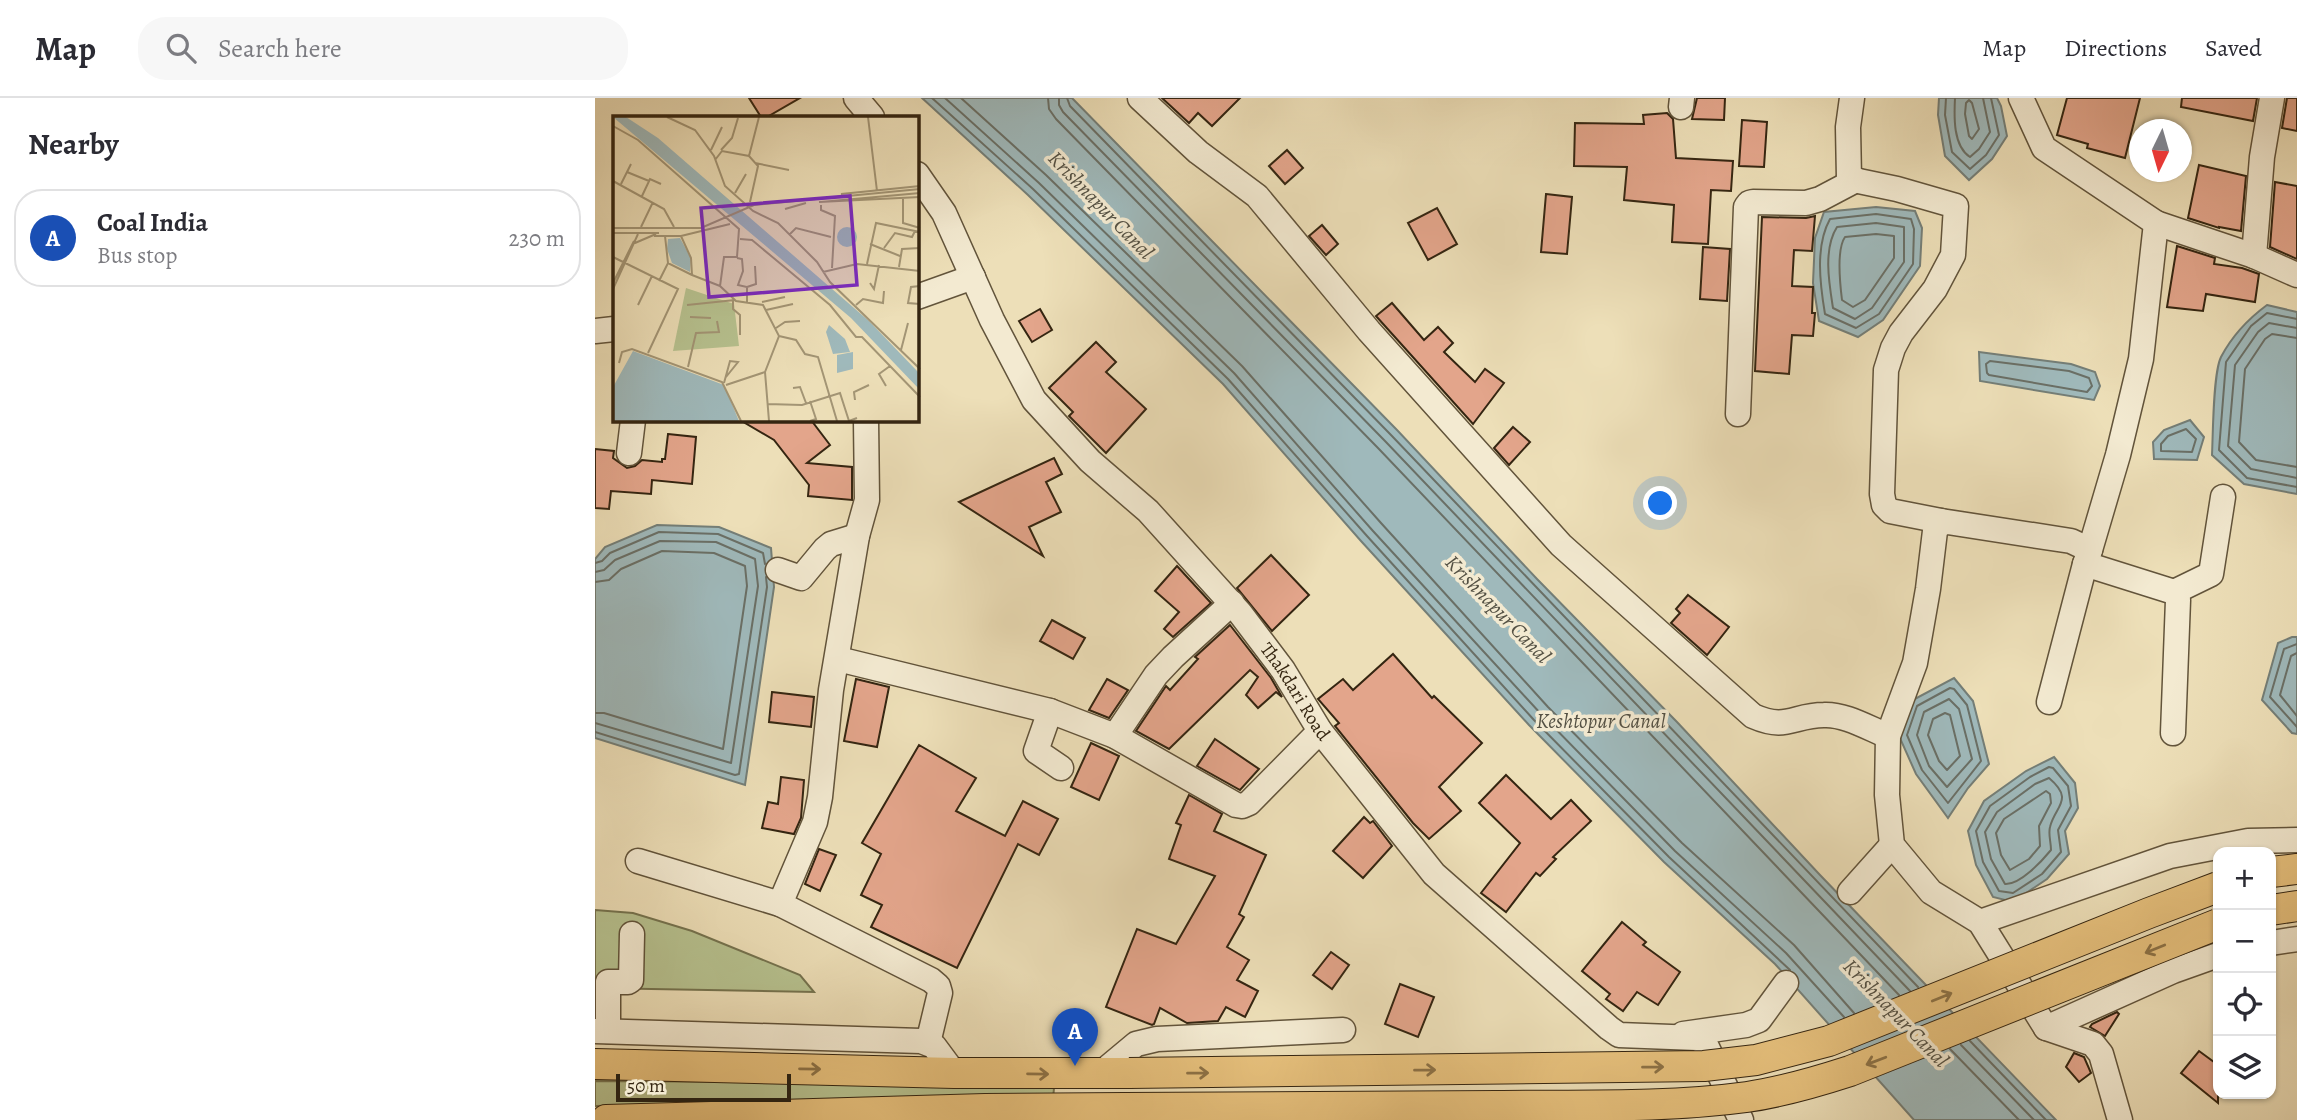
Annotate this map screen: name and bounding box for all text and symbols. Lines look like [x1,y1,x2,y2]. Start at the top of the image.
search box [138,17,628,80]
text: Map [35,26,96,71]
icon: search [162,29,200,67]
text: Search here [218,31,342,66]
text: Map [1982,32,2026,64]
text: Directions [2064,32,2167,64]
text: Saved [2205,32,2262,64]
inset map [613,116,919,422]
north arrow [2129,119,2192,182]
text: Nearby [28,124,119,164]
water label: Krishnapur Canal [1042,145,1161,266]
text: Coal India [97,205,208,240]
text: A [46,223,60,254]
text: 230 m [509,223,565,254]
text: Bus stop [97,240,177,271]
your location [1643,486,1677,520]
water label: Krishnapur Canal [1439,549,1558,670]
street label: Thakdari Road [1254,637,1336,747]
water label: Keshtopur Canal [1536,707,1666,735]
map controls [2213,847,2276,1099]
button: + [2213,847,2276,910]
button: − [2213,910,2276,973]
one-way arrow [2144,943,2166,956]
water label: Krishnapur Canal [1837,953,1956,1074]
button: locate [2213,973,2276,1036]
one-way arrow [1931,989,1953,1002]
pin: A [1052,1008,1098,1066]
button: layers [2213,1036,2276,1099]
one-way arrow [1865,1056,1887,1068]
one-way arrow [1641,1060,1664,1074]
one-way arrow [798,1063,821,1076]
one-way arrow [1413,1063,1436,1077]
one-way arrow [1186,1066,1209,1080]
one-way arrow [1026,1067,1049,1081]
scale bar [616,1071,791,1103]
text: 50 m [627,1073,665,1099]

